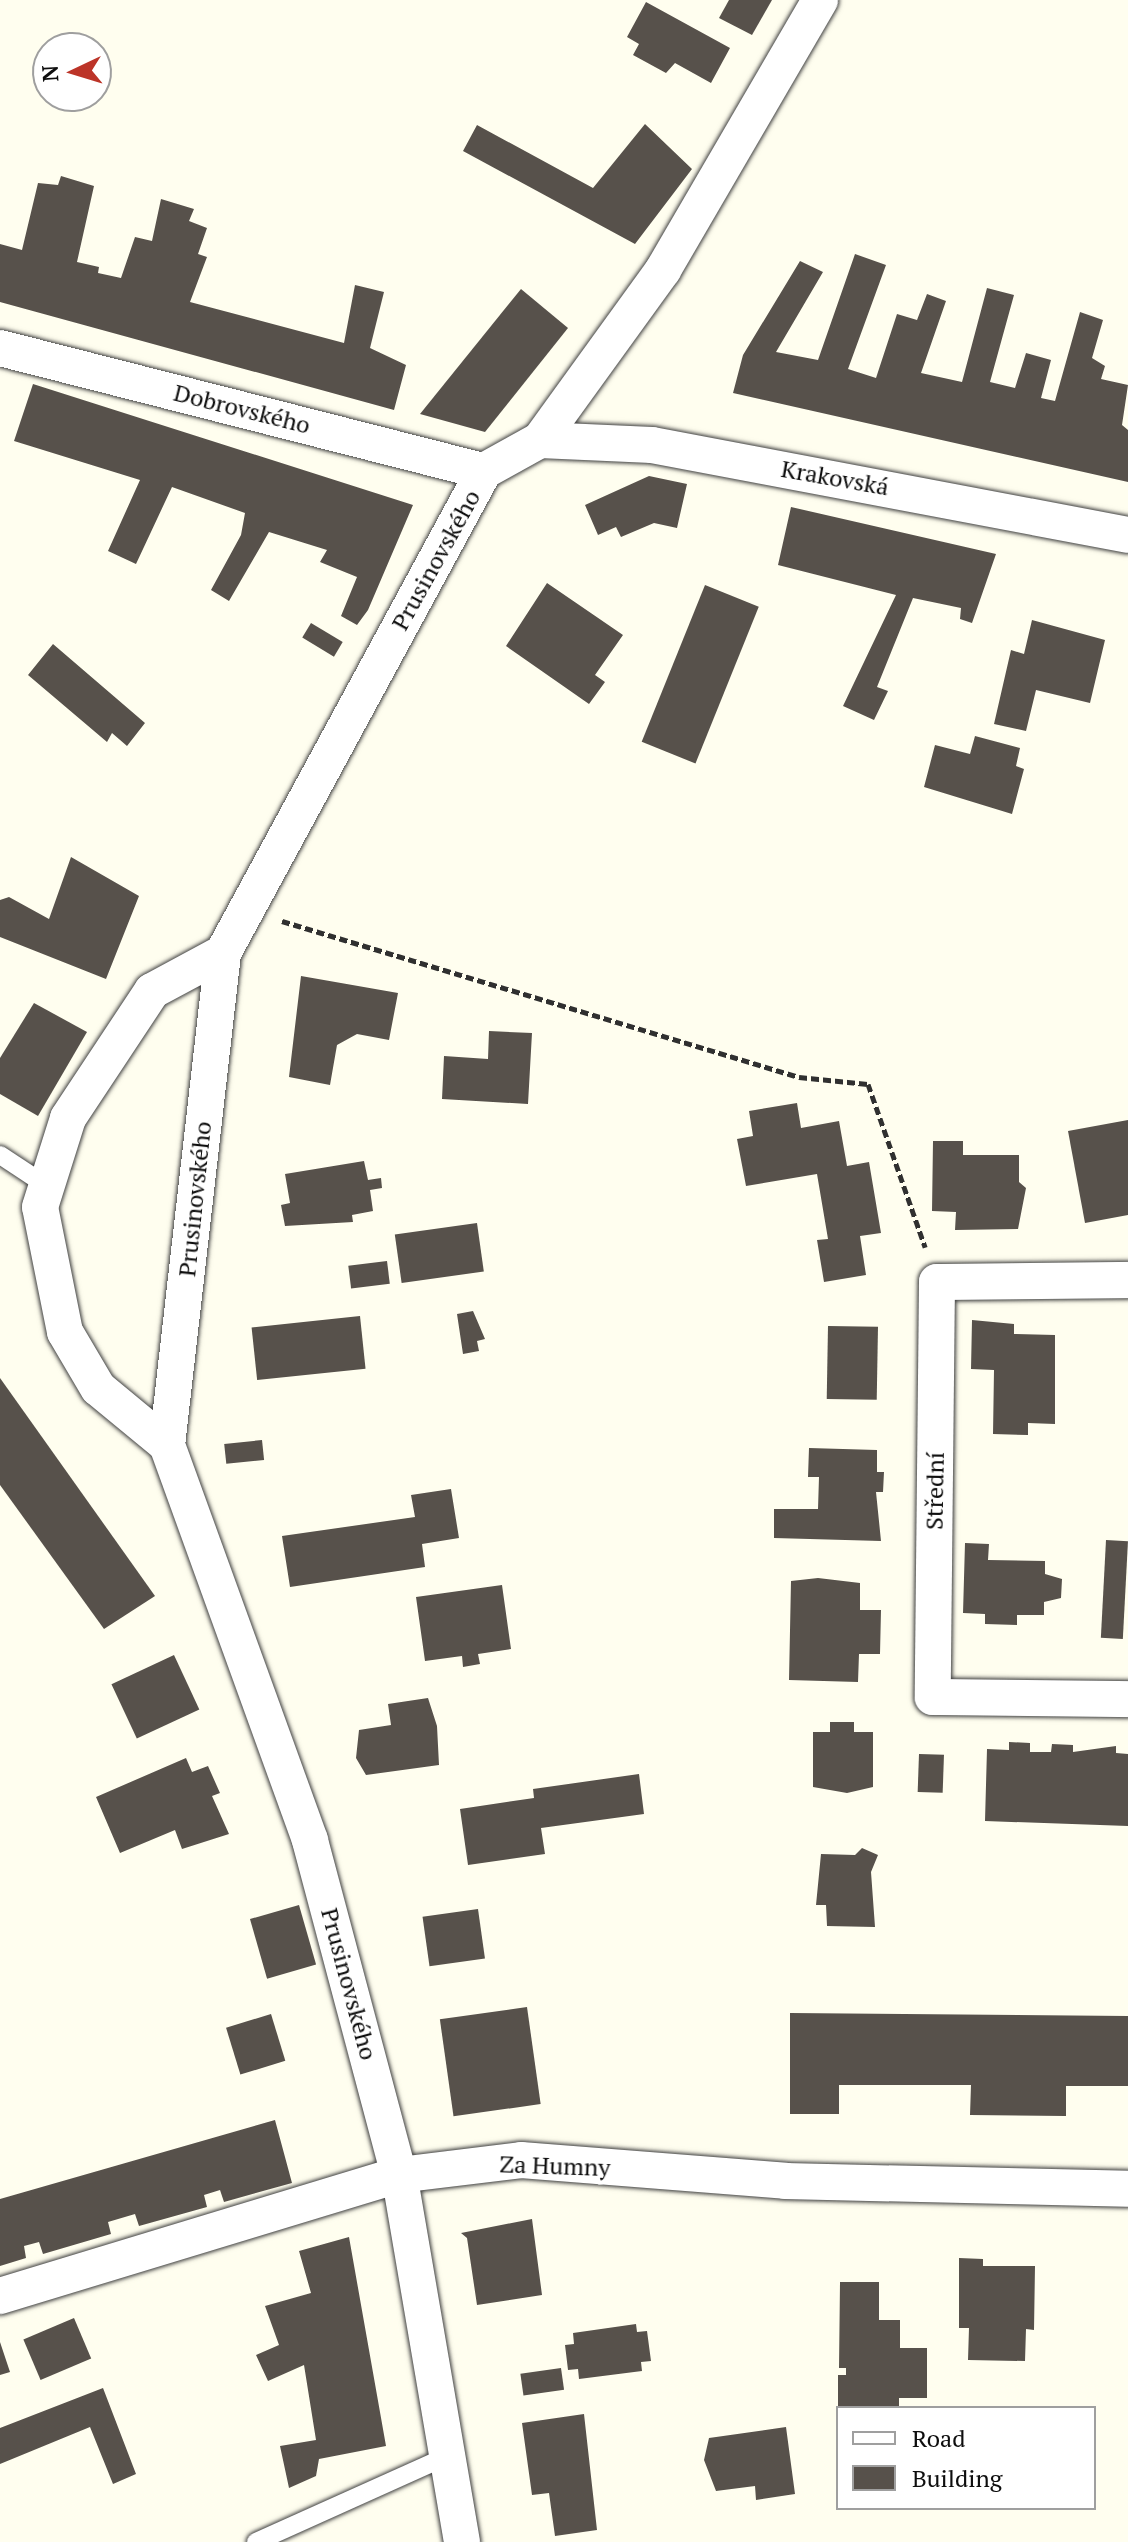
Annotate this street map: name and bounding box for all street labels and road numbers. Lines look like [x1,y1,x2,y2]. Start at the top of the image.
street label: Dobrovského [171,378,313,440]
street label: Krakovská [779,454,891,502]
street label: Prusinovského [386,485,486,635]
street label: Prusinovského [173,1120,217,1278]
street label: Střední [920,1452,950,1530]
street label: Prusinovského [315,1905,383,2063]
street label: Za Humny [499,2150,611,2182]

